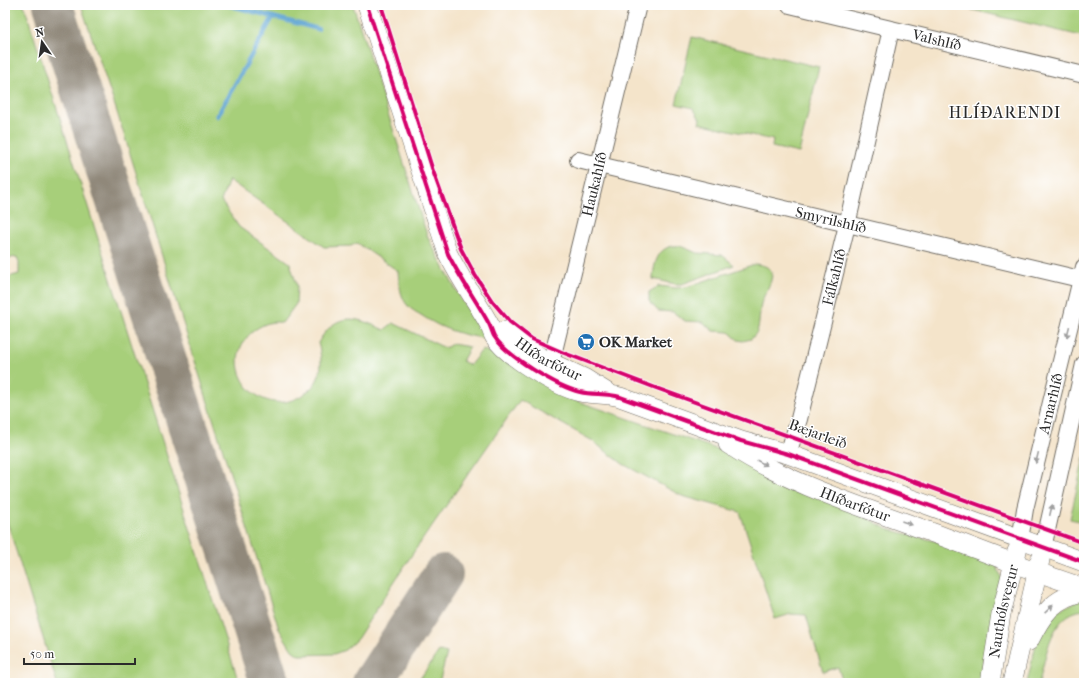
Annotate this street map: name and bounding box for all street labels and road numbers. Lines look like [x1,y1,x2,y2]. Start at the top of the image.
street label: Valshlíð [910,25,963,55]
street label: Haukahlíð [578,150,611,219]
street label: Smyrilshlíð [794,203,868,237]
street label: Fálkahlíð [818,247,850,307]
street label: Hlíðarfótur [512,333,585,385]
street label: Arnarhlíð [1034,371,1067,437]
street label: Bæjarleið [786,415,850,453]
street label: Hlíðarfótur [817,483,893,526]
street label: Nauthólsvegur [985,562,1022,659]

